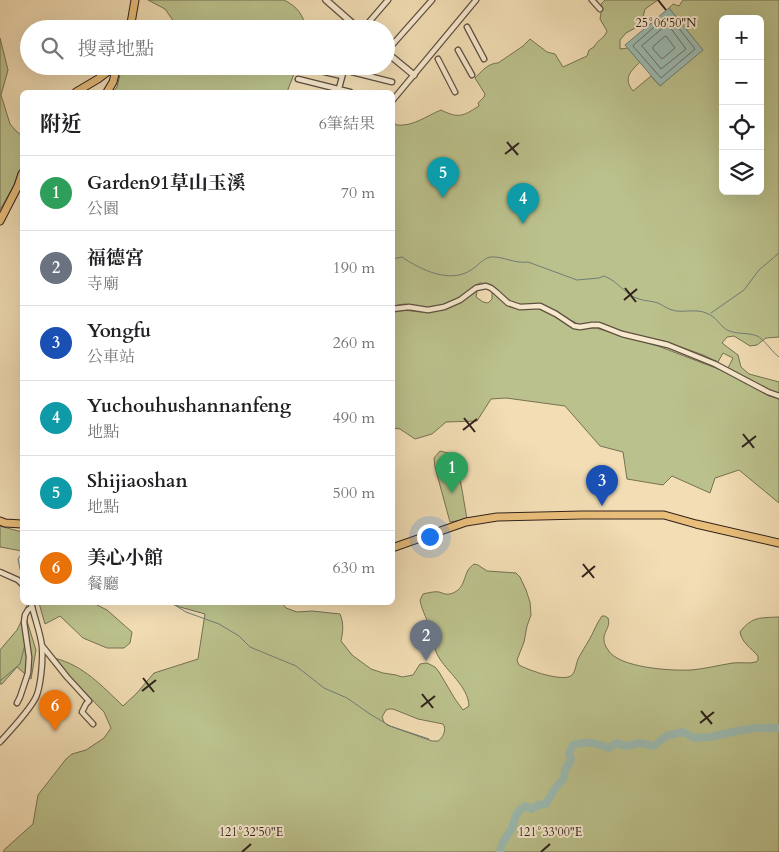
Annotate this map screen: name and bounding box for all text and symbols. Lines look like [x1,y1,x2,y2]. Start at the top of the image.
text: 25°06'50"N [636,15,697,31]
map controls [719,15,764,195]
button: + [719,15,764,60]
search box [20,20,395,75]
icon: search [38,34,66,62]
text: 搜尋地點 [78,36,154,62]
button: − [719,60,764,105]
button: locate [719,105,764,150]
text: 附近 [40,110,82,139]
text: 6筆結果 [319,113,375,135]
button: layers [719,150,764,195]
pin: 5 [427,157,459,198]
text: Garden91草山玉溪 [87,170,246,196]
text: 1 [52,182,60,204]
text: 70 m [341,182,375,204]
pin: 4 [507,183,539,224]
text: 公園 [87,198,119,220]
text: 福德宮 [87,245,144,271]
text: 2 [52,257,60,279]
text: 190 m [333,257,375,279]
text: 寺廟 [87,273,119,295]
text: Yongfu [87,318,151,344]
text: 3 [52,332,60,354]
text: 260 m [333,332,375,354]
text: 公車站 [87,346,135,368]
text: Yuchouhushannanfeng [87,393,291,419]
text: 4 [52,407,60,429]
text: 490 m [333,407,375,429]
text: 地點 [87,421,119,443]
pin: 1 [436,452,468,493]
pin: 3 [586,465,618,506]
text: Shijiaoshan [87,468,188,494]
text: 5 [52,482,60,504]
text: 500 m [333,482,375,504]
text: 地點 [87,496,119,518]
your location [417,524,443,550]
text: 美心小館 [87,545,163,571]
text: 6 [52,557,60,579]
text: 630 m [333,557,375,579]
text: 餐廳 [87,573,119,595]
pin: 2 [410,620,442,661]
pin: 6 [39,690,71,731]
text: 121°32'50"E [219,824,283,840]
text: 121°33'00"E [518,824,582,840]

